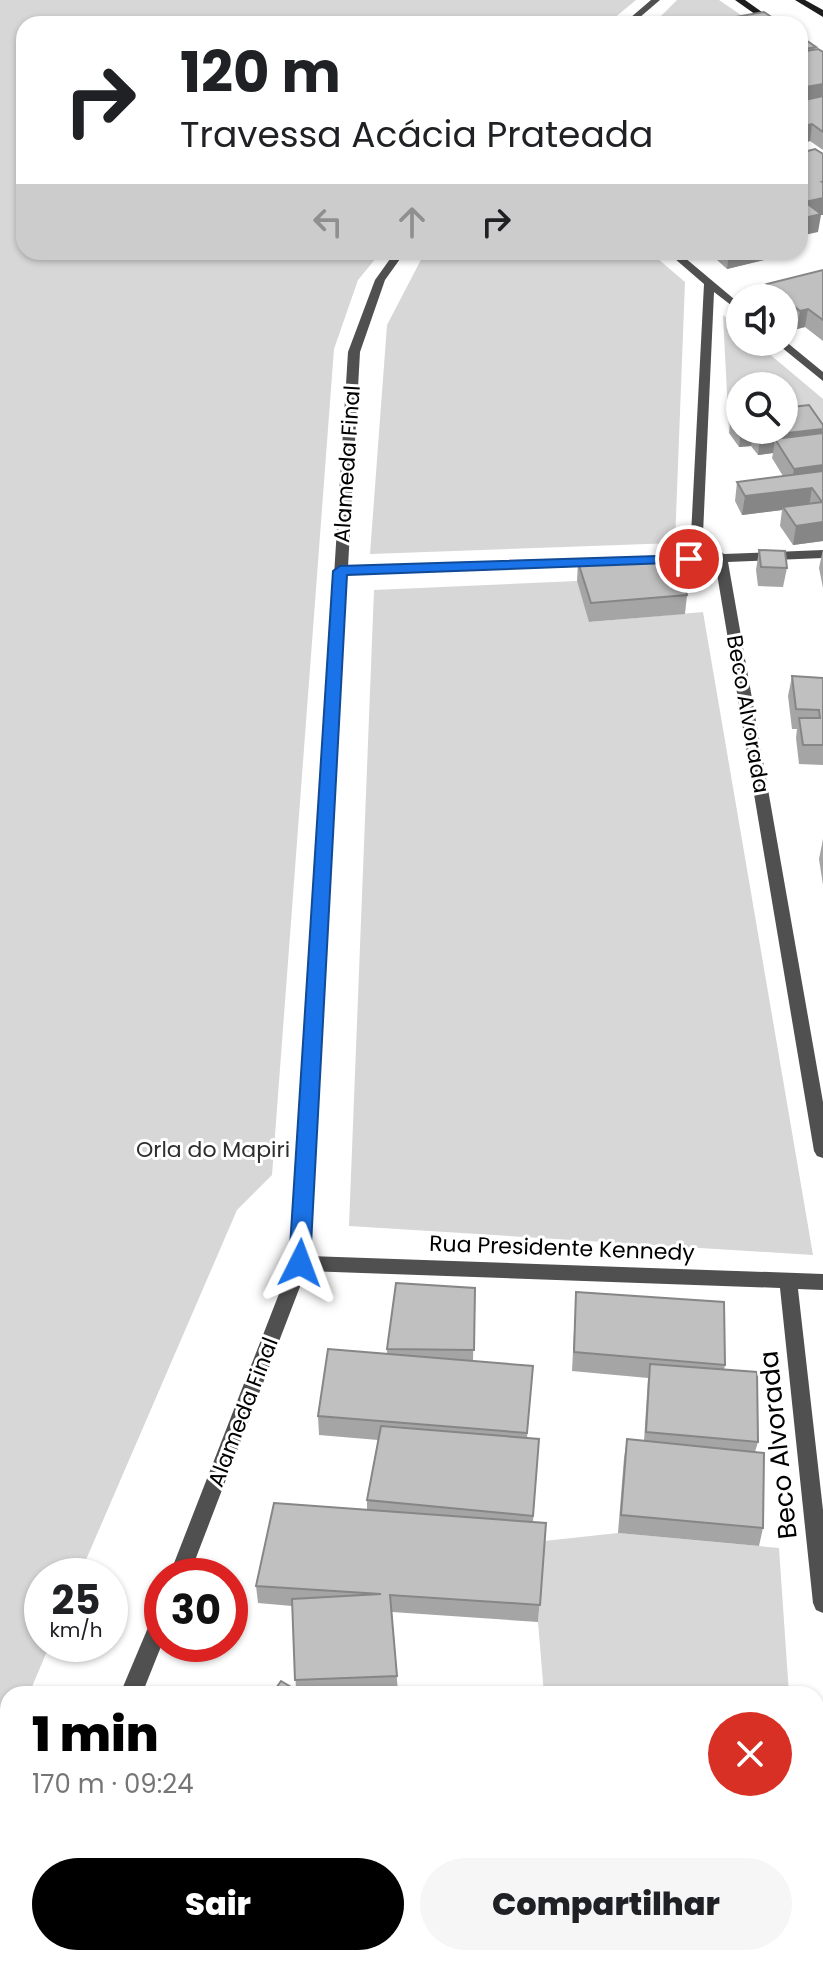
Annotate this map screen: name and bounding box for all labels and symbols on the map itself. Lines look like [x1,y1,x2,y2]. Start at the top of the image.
street label: Alameda Final [326,384,368,544]
pin [655,525,723,593]
street label: Beco Alvorada [719,633,777,795]
park label: Orla do Mapiri [136,1134,290,1165]
position arrow [258,1221,342,1305]
street label: Rua Presidente Kennedy [429,1228,696,1268]
street label: Alameda Final [200,1333,286,1491]
street label: Beco Alvorada [750,1349,806,1541]
speed limit sign: 30 [144,1558,248,1662]

